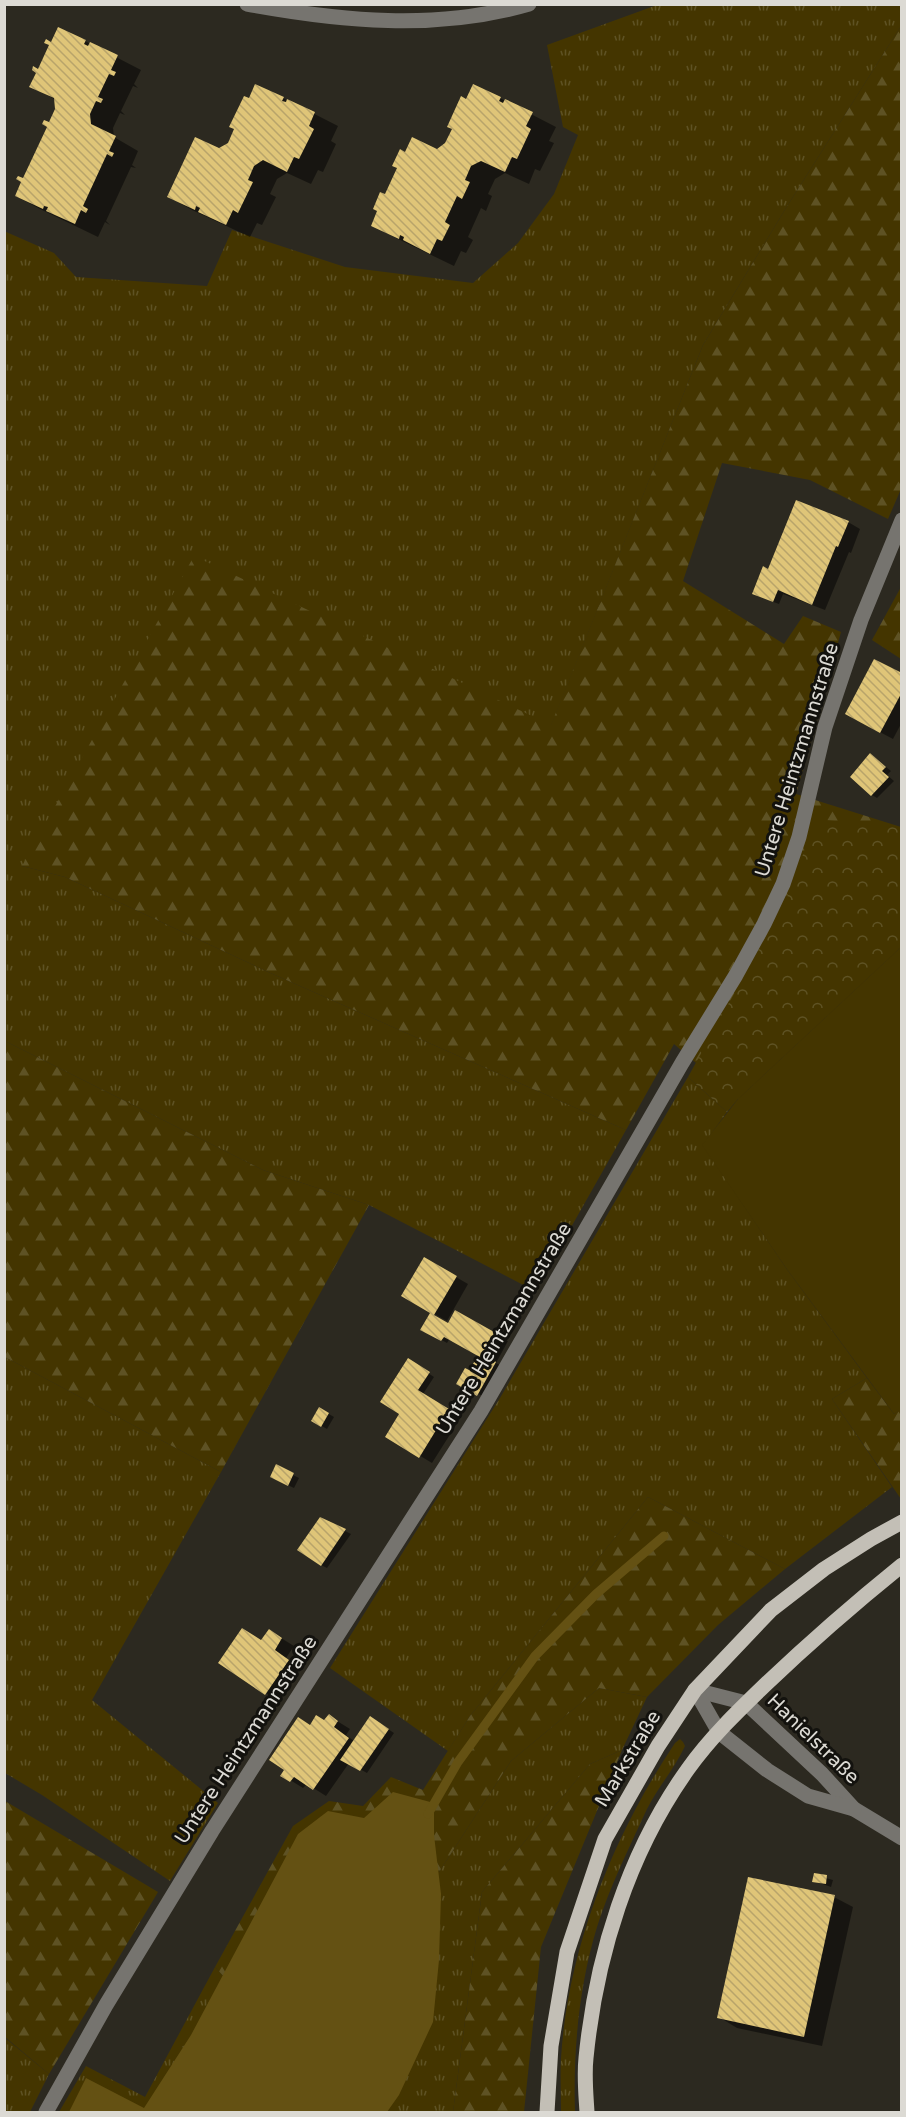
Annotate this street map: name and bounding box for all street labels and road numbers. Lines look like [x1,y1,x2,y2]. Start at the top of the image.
street label: Untere Heintzmannstraße [750,640,844,880]
street label: Untere Heintzmannstraße [431,1218,577,1440]
street label: Untere Heintzmannstraße [170,1631,322,1849]
street label: Hanielstraße [762,1689,864,1789]
street label: Markstraße [590,1706,666,1812]

